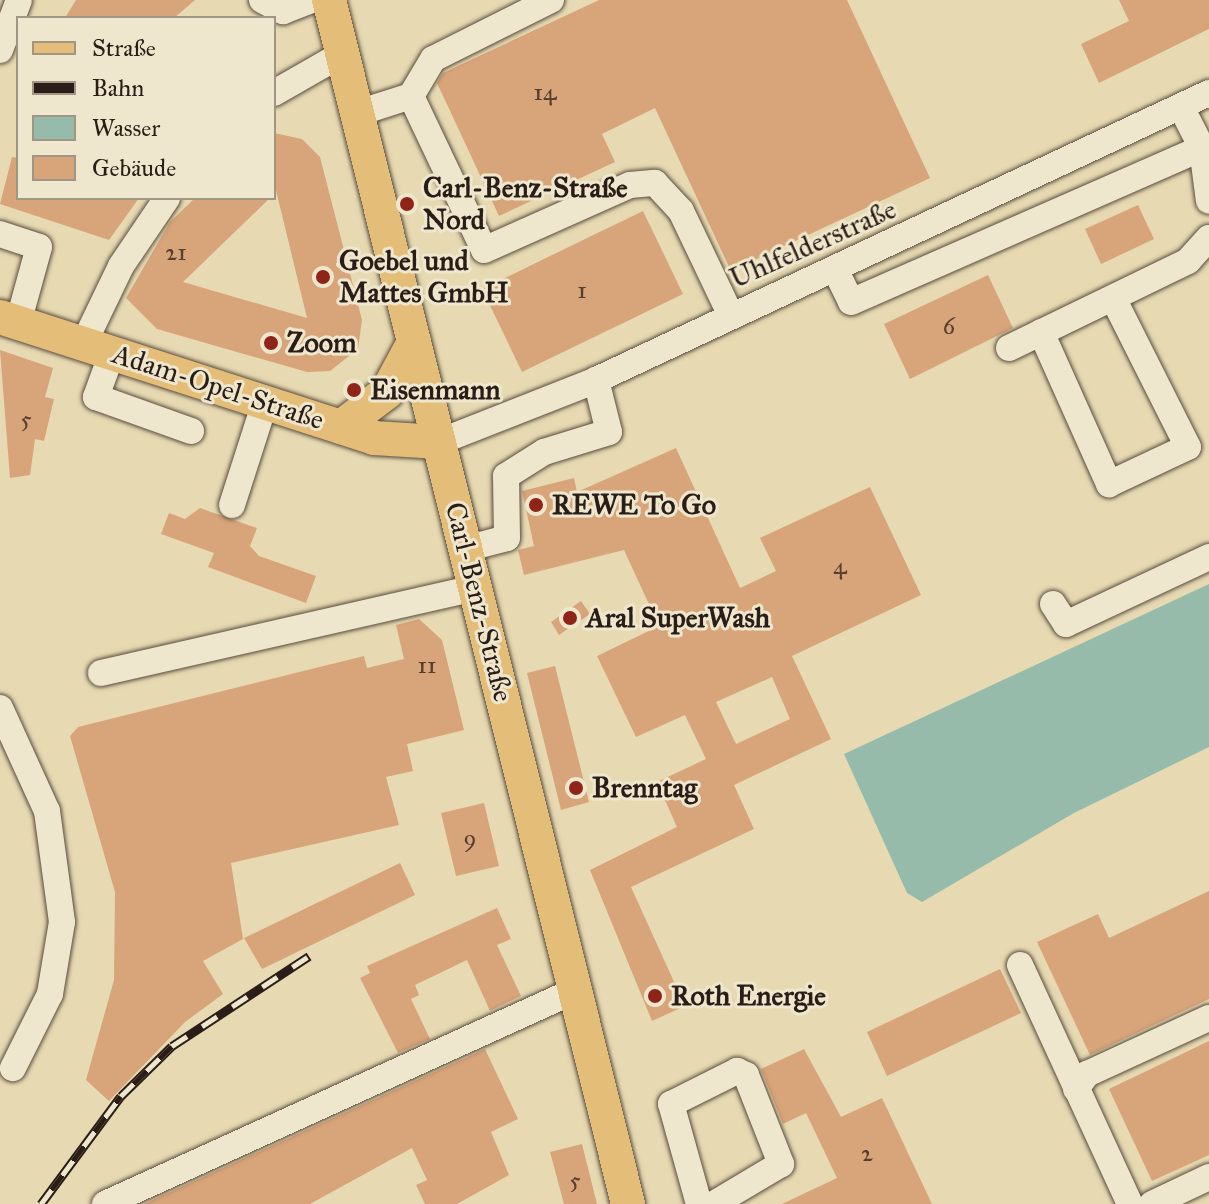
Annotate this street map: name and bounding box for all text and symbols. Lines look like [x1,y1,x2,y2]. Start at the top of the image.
legend [16,16,276,200]
text: Straße [92,33,156,63]
text: Bahn [92,73,144,103]
house number: 14 [534,79,556,107]
text: Wasser [92,113,160,143]
text: Gebäude [92,153,176,183]
place label: Carl-Benz-Straße Nord [423,171,628,237]
street label: Uhlfelderstraße [725,192,901,296]
marker: Carl-Benz-Straße Nord [398,195,416,213]
house number: 21 [165,239,187,267]
place label: Goebel und Mattes GmbH [339,244,509,310]
marker: Goebel und Mattes GmbH [314,268,332,286]
house number: 1 [577,277,587,305]
house number: 6 [943,313,955,341]
place label: Zoom [287,326,357,360]
marker: Zoom [262,334,280,352]
street label: Adam-Opel-Straße [108,337,328,437]
place label: Eisenmann [370,373,500,407]
marker: Eisenmann [345,381,363,399]
house number: 5 [20,406,32,434]
place label: REWE To Go [552,488,716,522]
marker: REWE To Go [527,496,545,514]
street label: Carl-Benz-Straße [438,499,520,705]
house number: 4 [833,553,847,581]
place label: Aral SuperWash [586,601,770,635]
marker: Aral SuperWash [561,609,579,627]
house number: 11 [418,652,436,680]
place label: Brenntag [592,771,697,805]
marker: Brenntag [567,779,585,797]
house number: 9 [464,825,476,853]
place label: Roth Energie [671,979,826,1013]
marker: Roth Energie [646,987,664,1005]
house number: 2 [861,1140,873,1168]
house number: 5 [569,1167,581,1195]

